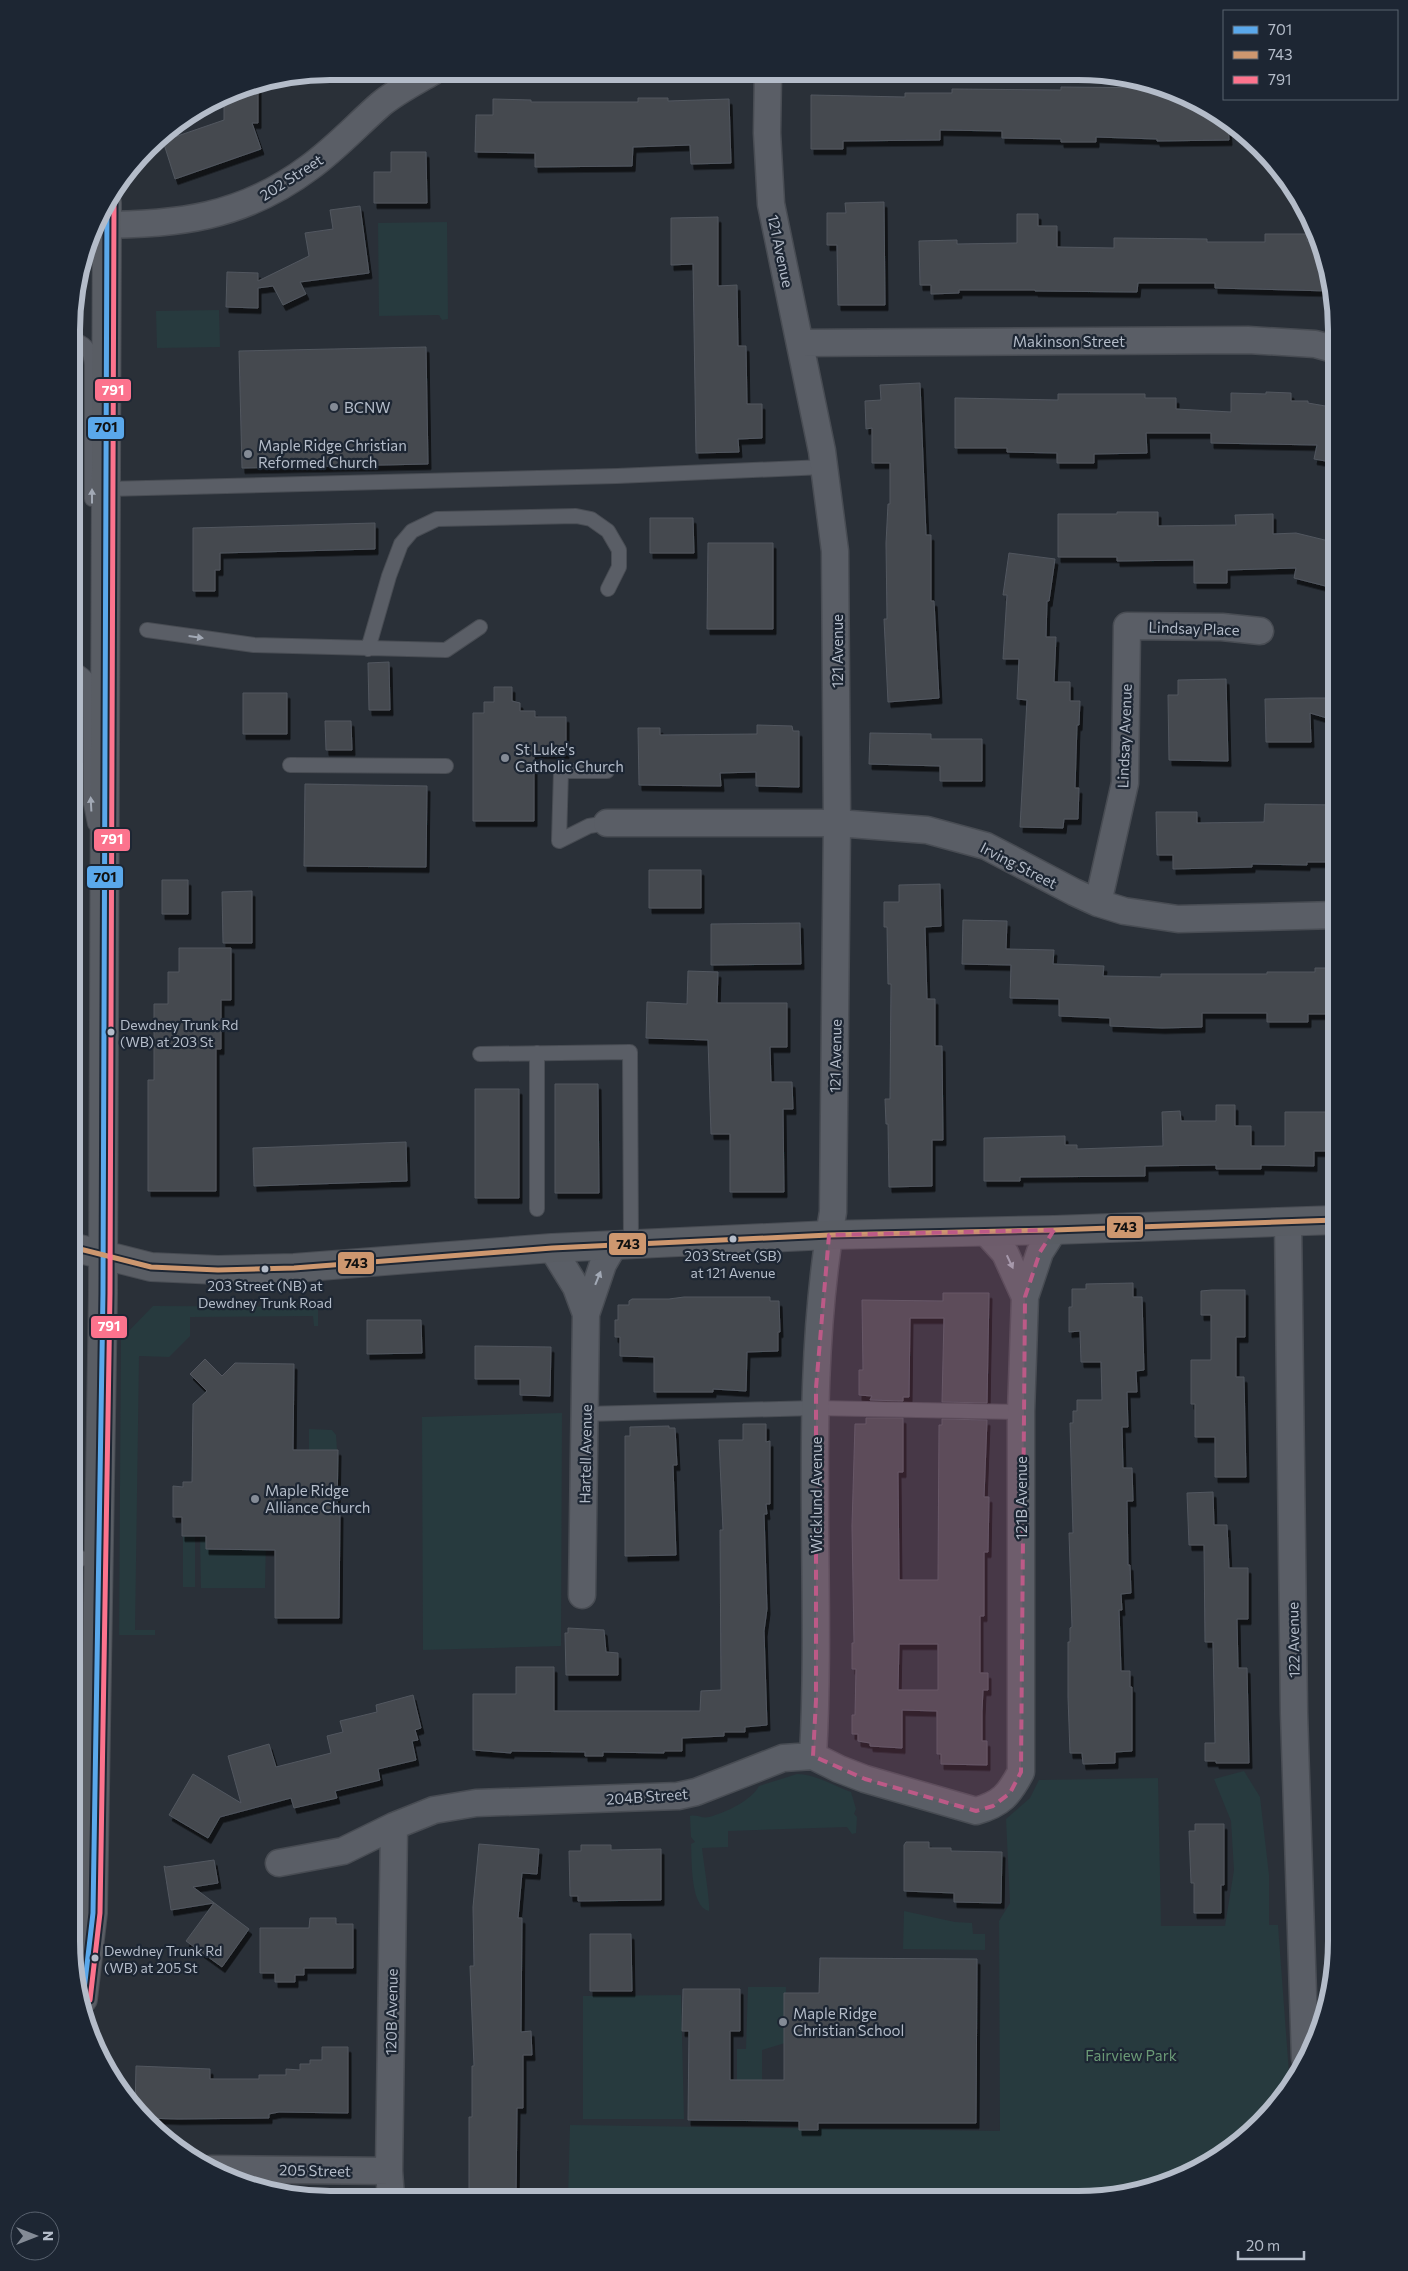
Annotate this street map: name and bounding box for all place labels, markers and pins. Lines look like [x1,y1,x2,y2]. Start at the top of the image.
place label: BCNW [344,398,391,416]
marker: BCNW [328,401,340,413]
place label: Maple Ridge Christian Reformed Church [258,436,407,471]
marker: Maple Ridge Christian Reformed Church [242,448,254,460]
place label: St Luke's Catholic Church [515,740,624,775]
marker: St Luke's Catholic Church [499,752,511,764]
place label: Dewdney Trunk Rd (WB) at 203 St [120,1016,238,1050]
marker: Dewdney Trunk Rd (WB) at 203 St [106,1027,116,1037]
marker: 203 Street (SB) at 121 Avenue [728,1234,738,1244]
place label: 203 Street (SB) at 121 Avenue [684,1247,782,1281]
marker: 203 Street (NB) at Dewdney Trunk Road [260,1264,270,1274]
place label: 203 Street (NB) at Dewdney Trunk Road [198,1277,332,1311]
place label: Maple Ridge Alliance Church [265,1481,370,1516]
marker: Maple Ridge Alliance Church [249,1493,261,1505]
place label: Dewdney Trunk Rd (WB) at 205 St [104,1942,222,1976]
marker: Dewdney Trunk Rd (WB) at 205 St [90,1953,100,1963]
place label: Maple Ridge Christian School [793,2004,904,2039]
marker: Maple Ridge Christian School [777,2016,789,2028]

